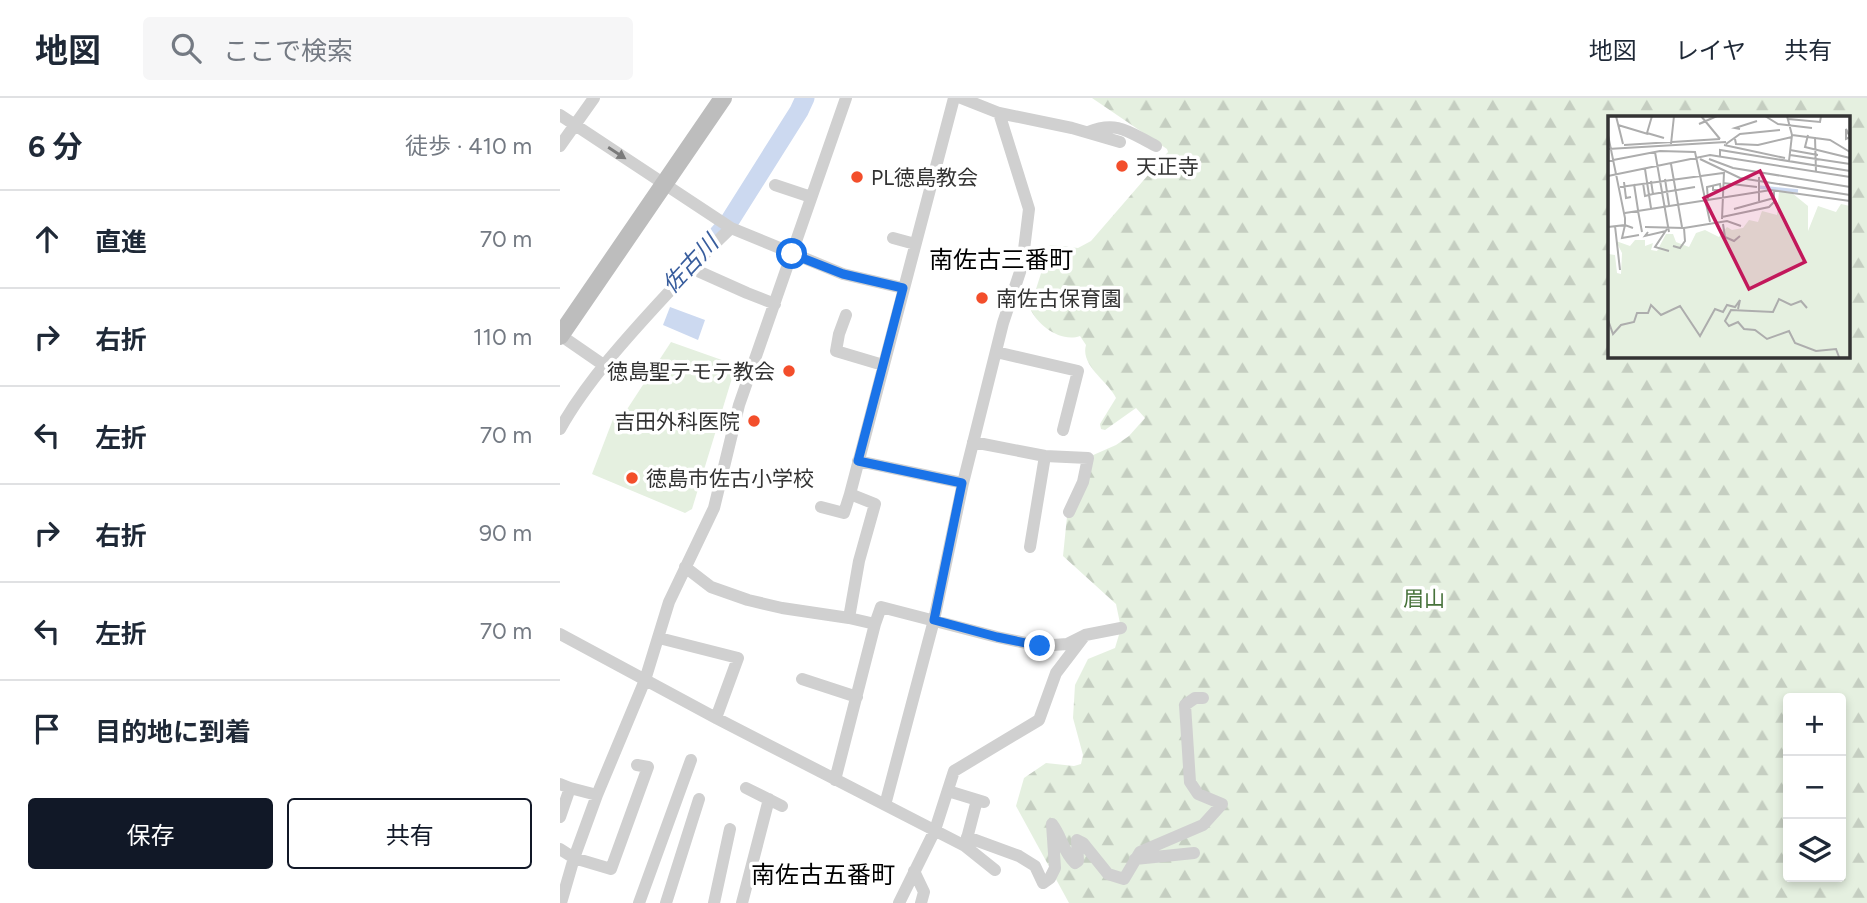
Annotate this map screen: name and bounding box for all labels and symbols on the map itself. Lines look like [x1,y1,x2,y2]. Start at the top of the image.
inset map [1608,116,1850,357]
one-way arrow [607,146,627,159]
place label: 天正寺 [1136,154,1199,179]
marker: 天正寺 [1114,158,1130,174]
place label: PL徳島教会 [871,165,978,190]
marker: PL徳島教会 [849,169,865,185]
water label: 佐古川 [656,227,726,299]
route start [776,238,807,269]
district label: 南佐古三番町 [929,245,1073,274]
place label: 南佐古保育園 [996,286,1122,311]
marker: 南佐古保育園 [974,290,990,306]
place label: 徳島聖テモテ教会 [607,359,775,384]
marker: 徳島聖テモテ教会 [781,363,797,379]
place label: 吉田外科医院 [614,409,740,434]
marker: 吉田外科医院 [746,413,762,429]
place label: 徳島市佐古小学校 [646,466,814,491]
marker: 徳島市佐古小学校 [624,470,640,486]
park label: 眉山 [1403,586,1445,611]
route end [1024,630,1055,661]
district label: 南佐古五番町 [751,860,895,889]

